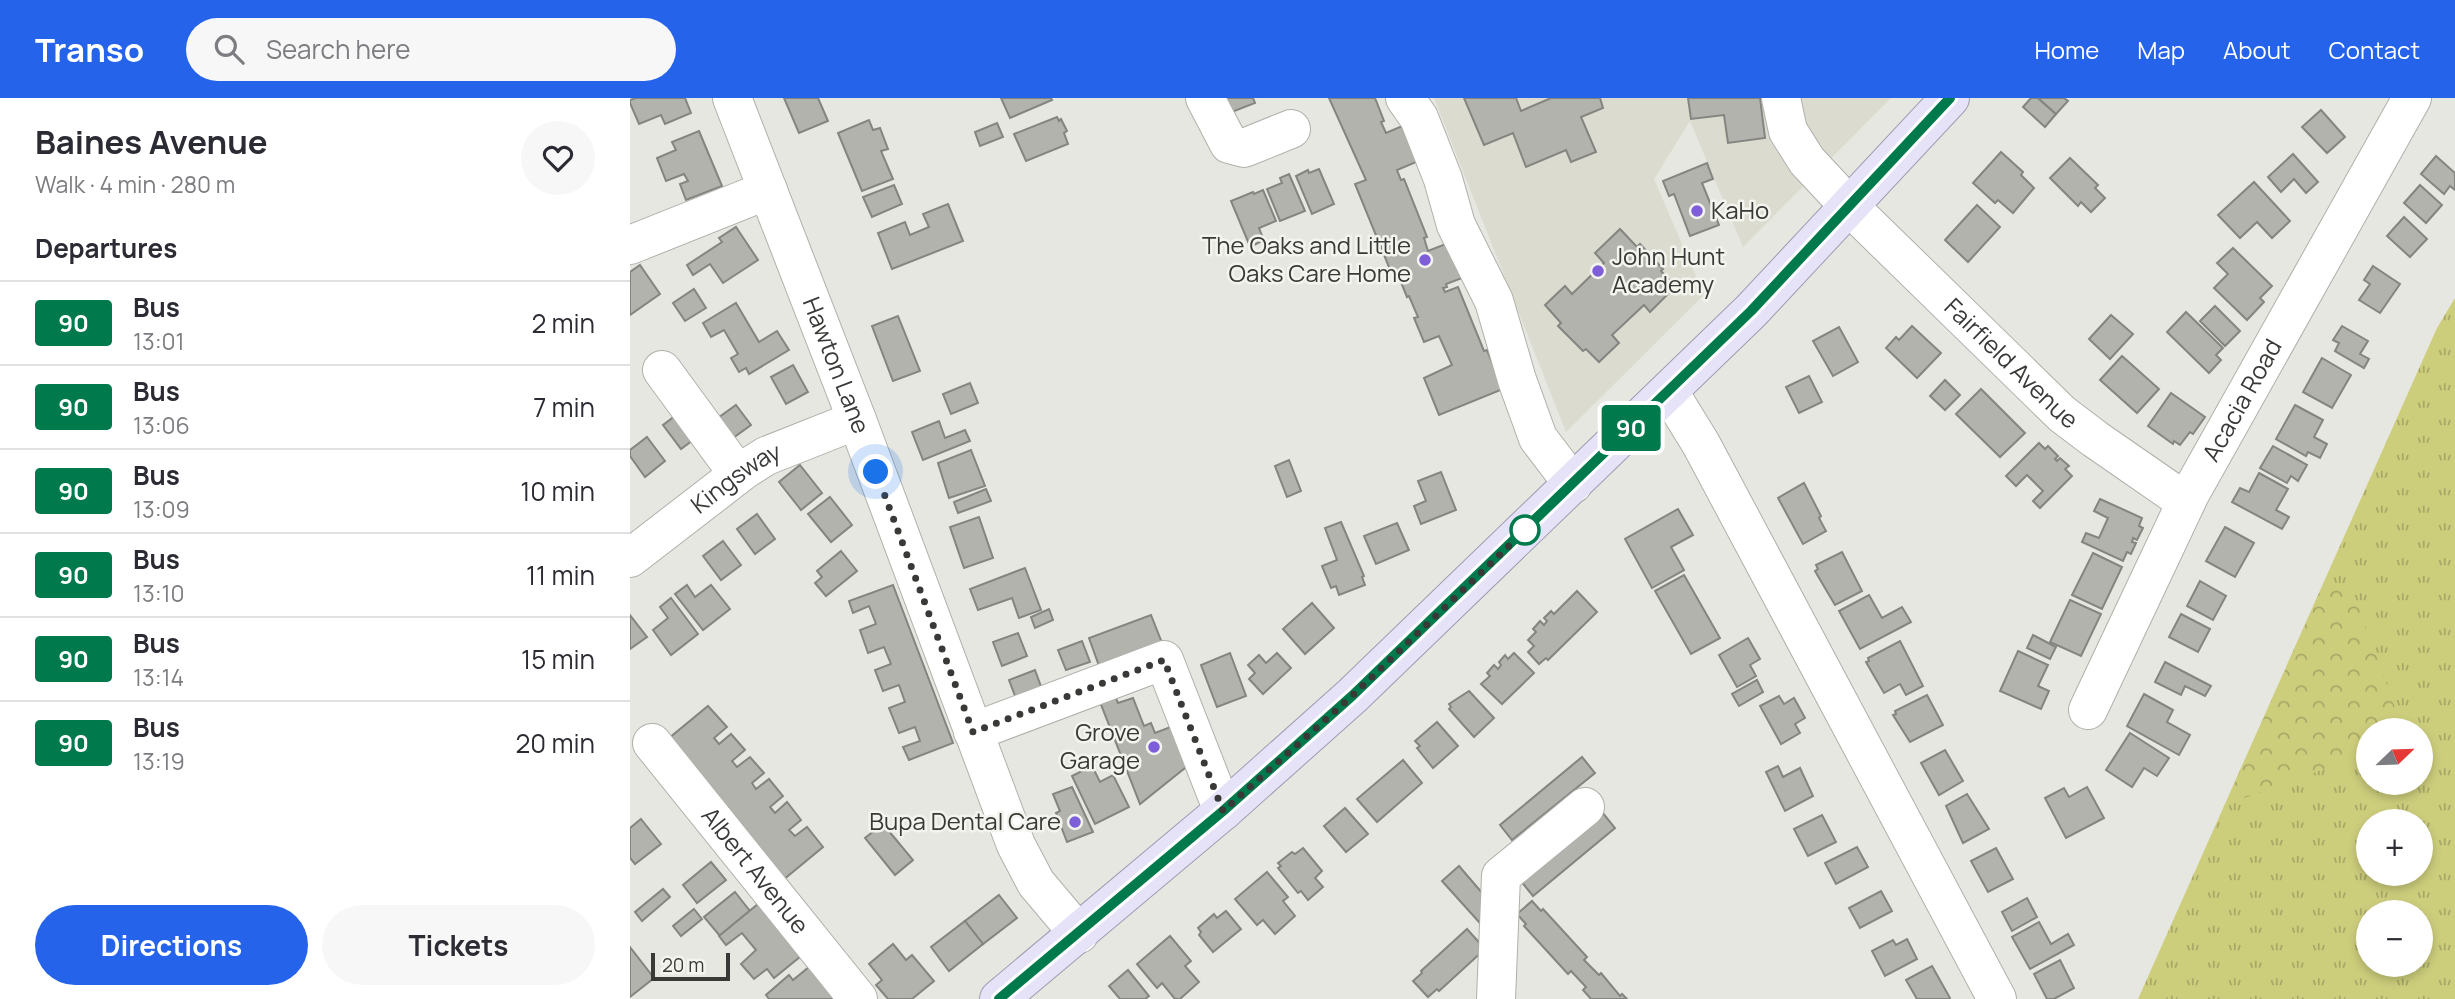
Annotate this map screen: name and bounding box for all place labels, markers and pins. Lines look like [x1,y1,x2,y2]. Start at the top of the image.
place label: KaHo [1711,193,1769,226]
marker: KaHo [1689,203,1705,219]
place label: The Oaks and Little Oaks Care Home [1202,228,1411,289]
place label: John Hunt Academy [1612,239,1725,300]
marker: The Oaks and Little Oaks Care Home [1417,252,1433,268]
marker: John Hunt Academy [1590,263,1606,279]
unlabelled marker [1510,515,1540,545]
place label: Grove Garage [1060,715,1140,776]
marker: Grove Garage [1146,739,1162,755]
place label: Bupa Dental Care [869,804,1061,837]
marker: Bupa Dental Care [1067,814,1083,830]

